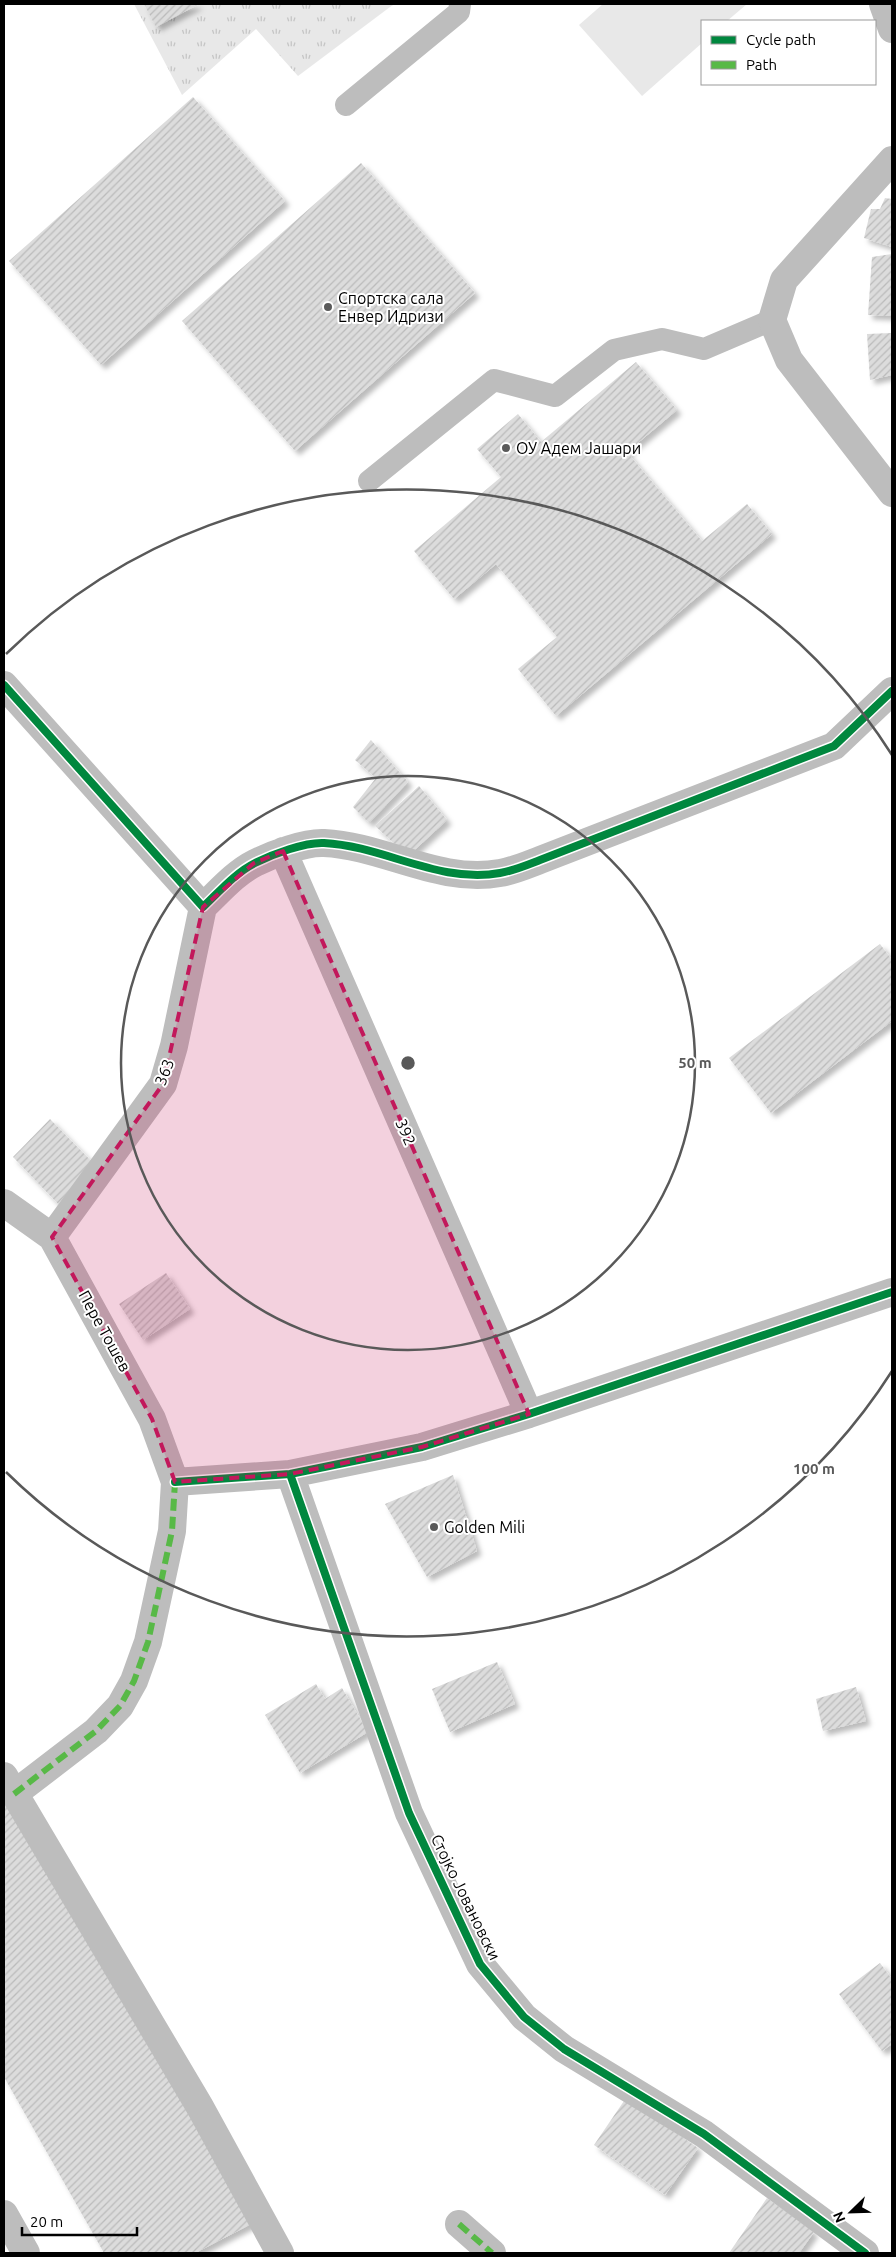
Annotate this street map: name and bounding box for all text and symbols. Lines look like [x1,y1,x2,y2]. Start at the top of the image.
legend [701,20,876,85]
text: Cycle path [746,31,816,48]
text: Path [746,56,777,73]
place label: Спортска сала Енвер Идризи [338,289,444,325]
marker: Спортска сала Енвер Идризи [322,301,334,313]
place label: ОУ Адем Јашари [516,439,641,457]
marker: ОУ Адем Јашари [500,442,512,454]
centre of rings [399,1054,417,1072]
text: 50 m [678,1054,712,1071]
street label: 363 [151,1056,177,1088]
street label: 392 [392,1116,420,1148]
street label: Пере Тошев [75,1287,135,1375]
text: 100 m [793,1460,835,1477]
place label: Golden Mili [444,1518,525,1536]
marker: Golden Mili [428,1521,440,1533]
street label: Стојко Јовановски [428,1831,504,1963]
north arrow [826,2187,876,2237]
scale bar [22,2204,138,2236]
text: N [830,2209,848,2225]
text: 20 m [30,2213,63,2230]

